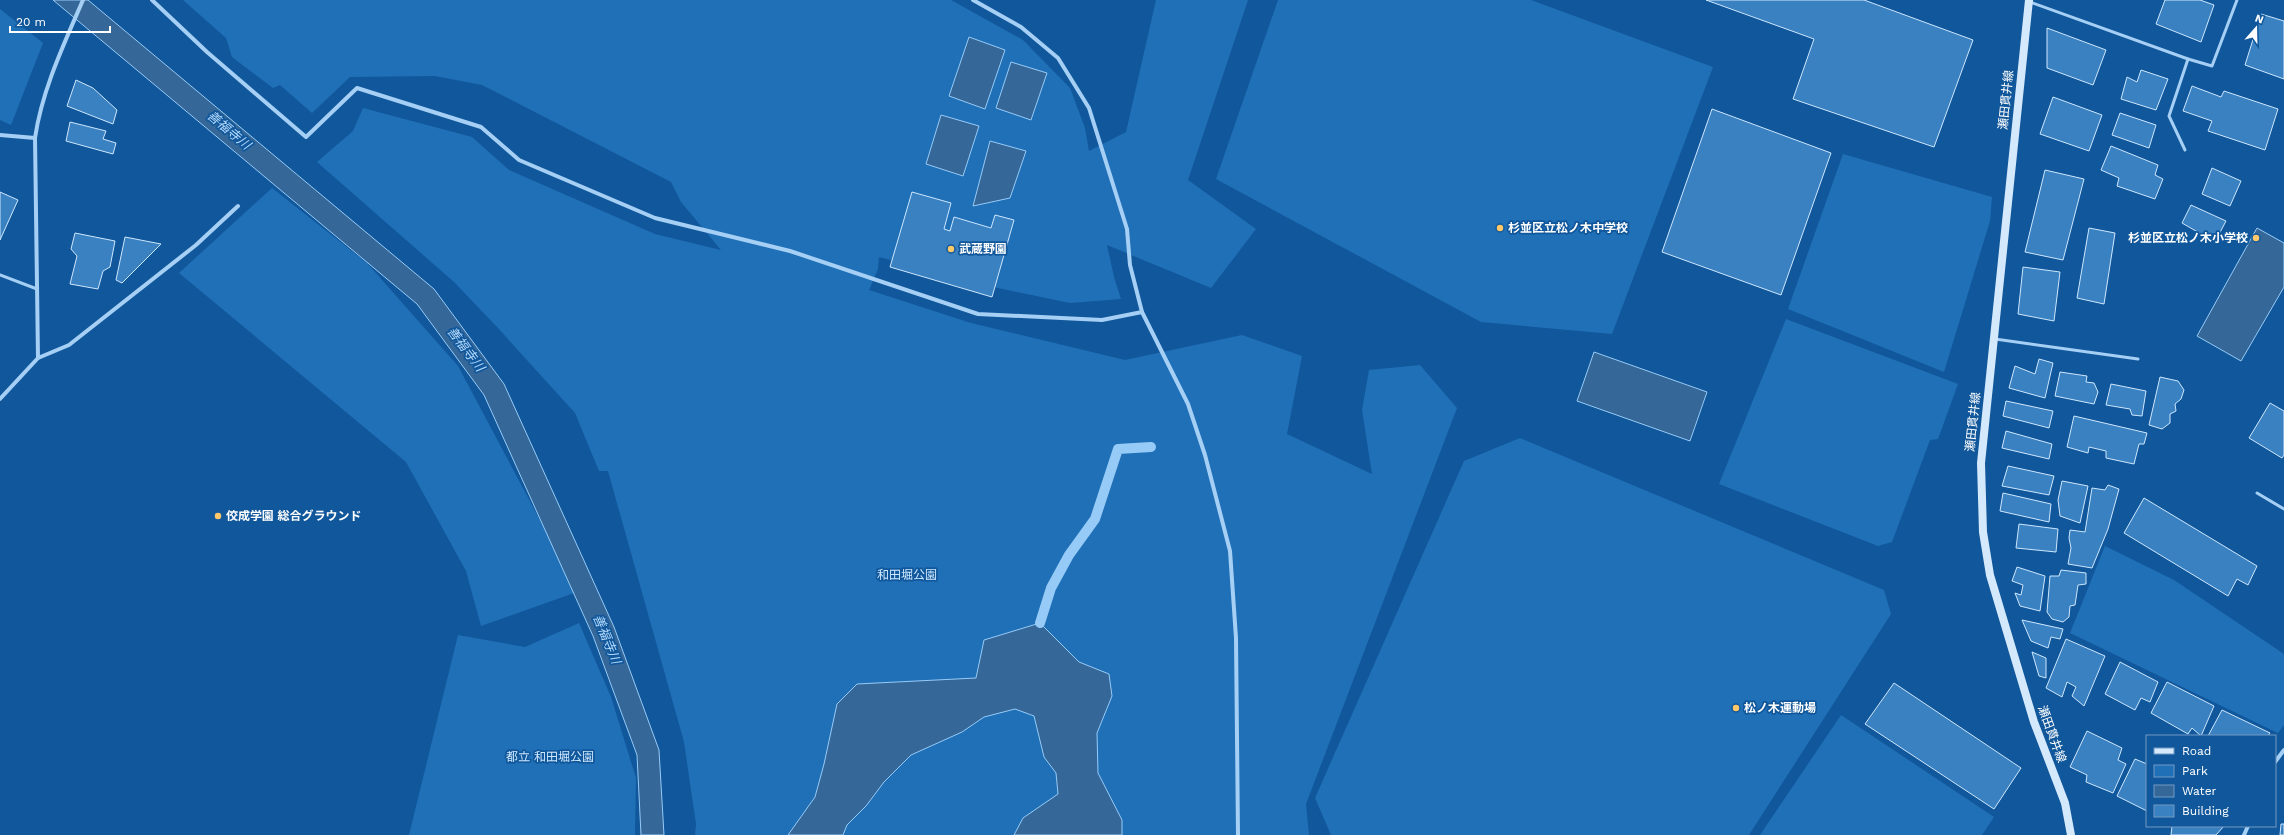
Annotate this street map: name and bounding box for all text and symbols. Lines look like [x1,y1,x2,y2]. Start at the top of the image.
scale bar [10,8,110,34]
north arrow [2236,8,2276,48]
text: N [2253,12,2265,27]
text: 20 m [16,15,46,29]
street label: 瀬田貫井線 [1996,69,2016,131]
water label: 善福寺川 [204,108,255,154]
place label: 杉並区立松ノ木中学校 [1508,221,1628,235]
marker: 杉並区立松ノ木中学校 [1495,223,1505,233]
place label: 杉並区立松ノ木小学校 [2128,231,2248,245]
marker: 杉並区立松ノ木小学校 [2251,233,2261,243]
place label: 武蔵野園 [959,242,1007,256]
marker: 武蔵野園 [946,244,956,254]
water label: 善福寺川 [444,324,489,376]
street label: 瀬田貫井線 [1963,391,1983,453]
place label: 佼成学園 総合グラウンド [226,509,361,523]
marker: 佼成学園 総合グラウンド [213,511,223,521]
park label: 和田堀公園 [877,568,937,582]
water label: 善福寺川 [590,612,624,668]
place label: 松ノ木運動場 [1744,701,1816,715]
marker: 松ノ木運動場 [1731,703,1741,713]
street label: 瀬田貫井線 [2035,703,2069,765]
legend [2146,735,2276,827]
text: Road [2182,744,2211,758]
park label: 都立 和田堀公園 [506,750,594,764]
text: Park [2182,764,2208,778]
text: Water [2182,784,2217,798]
text: Building [2182,804,2229,818]

